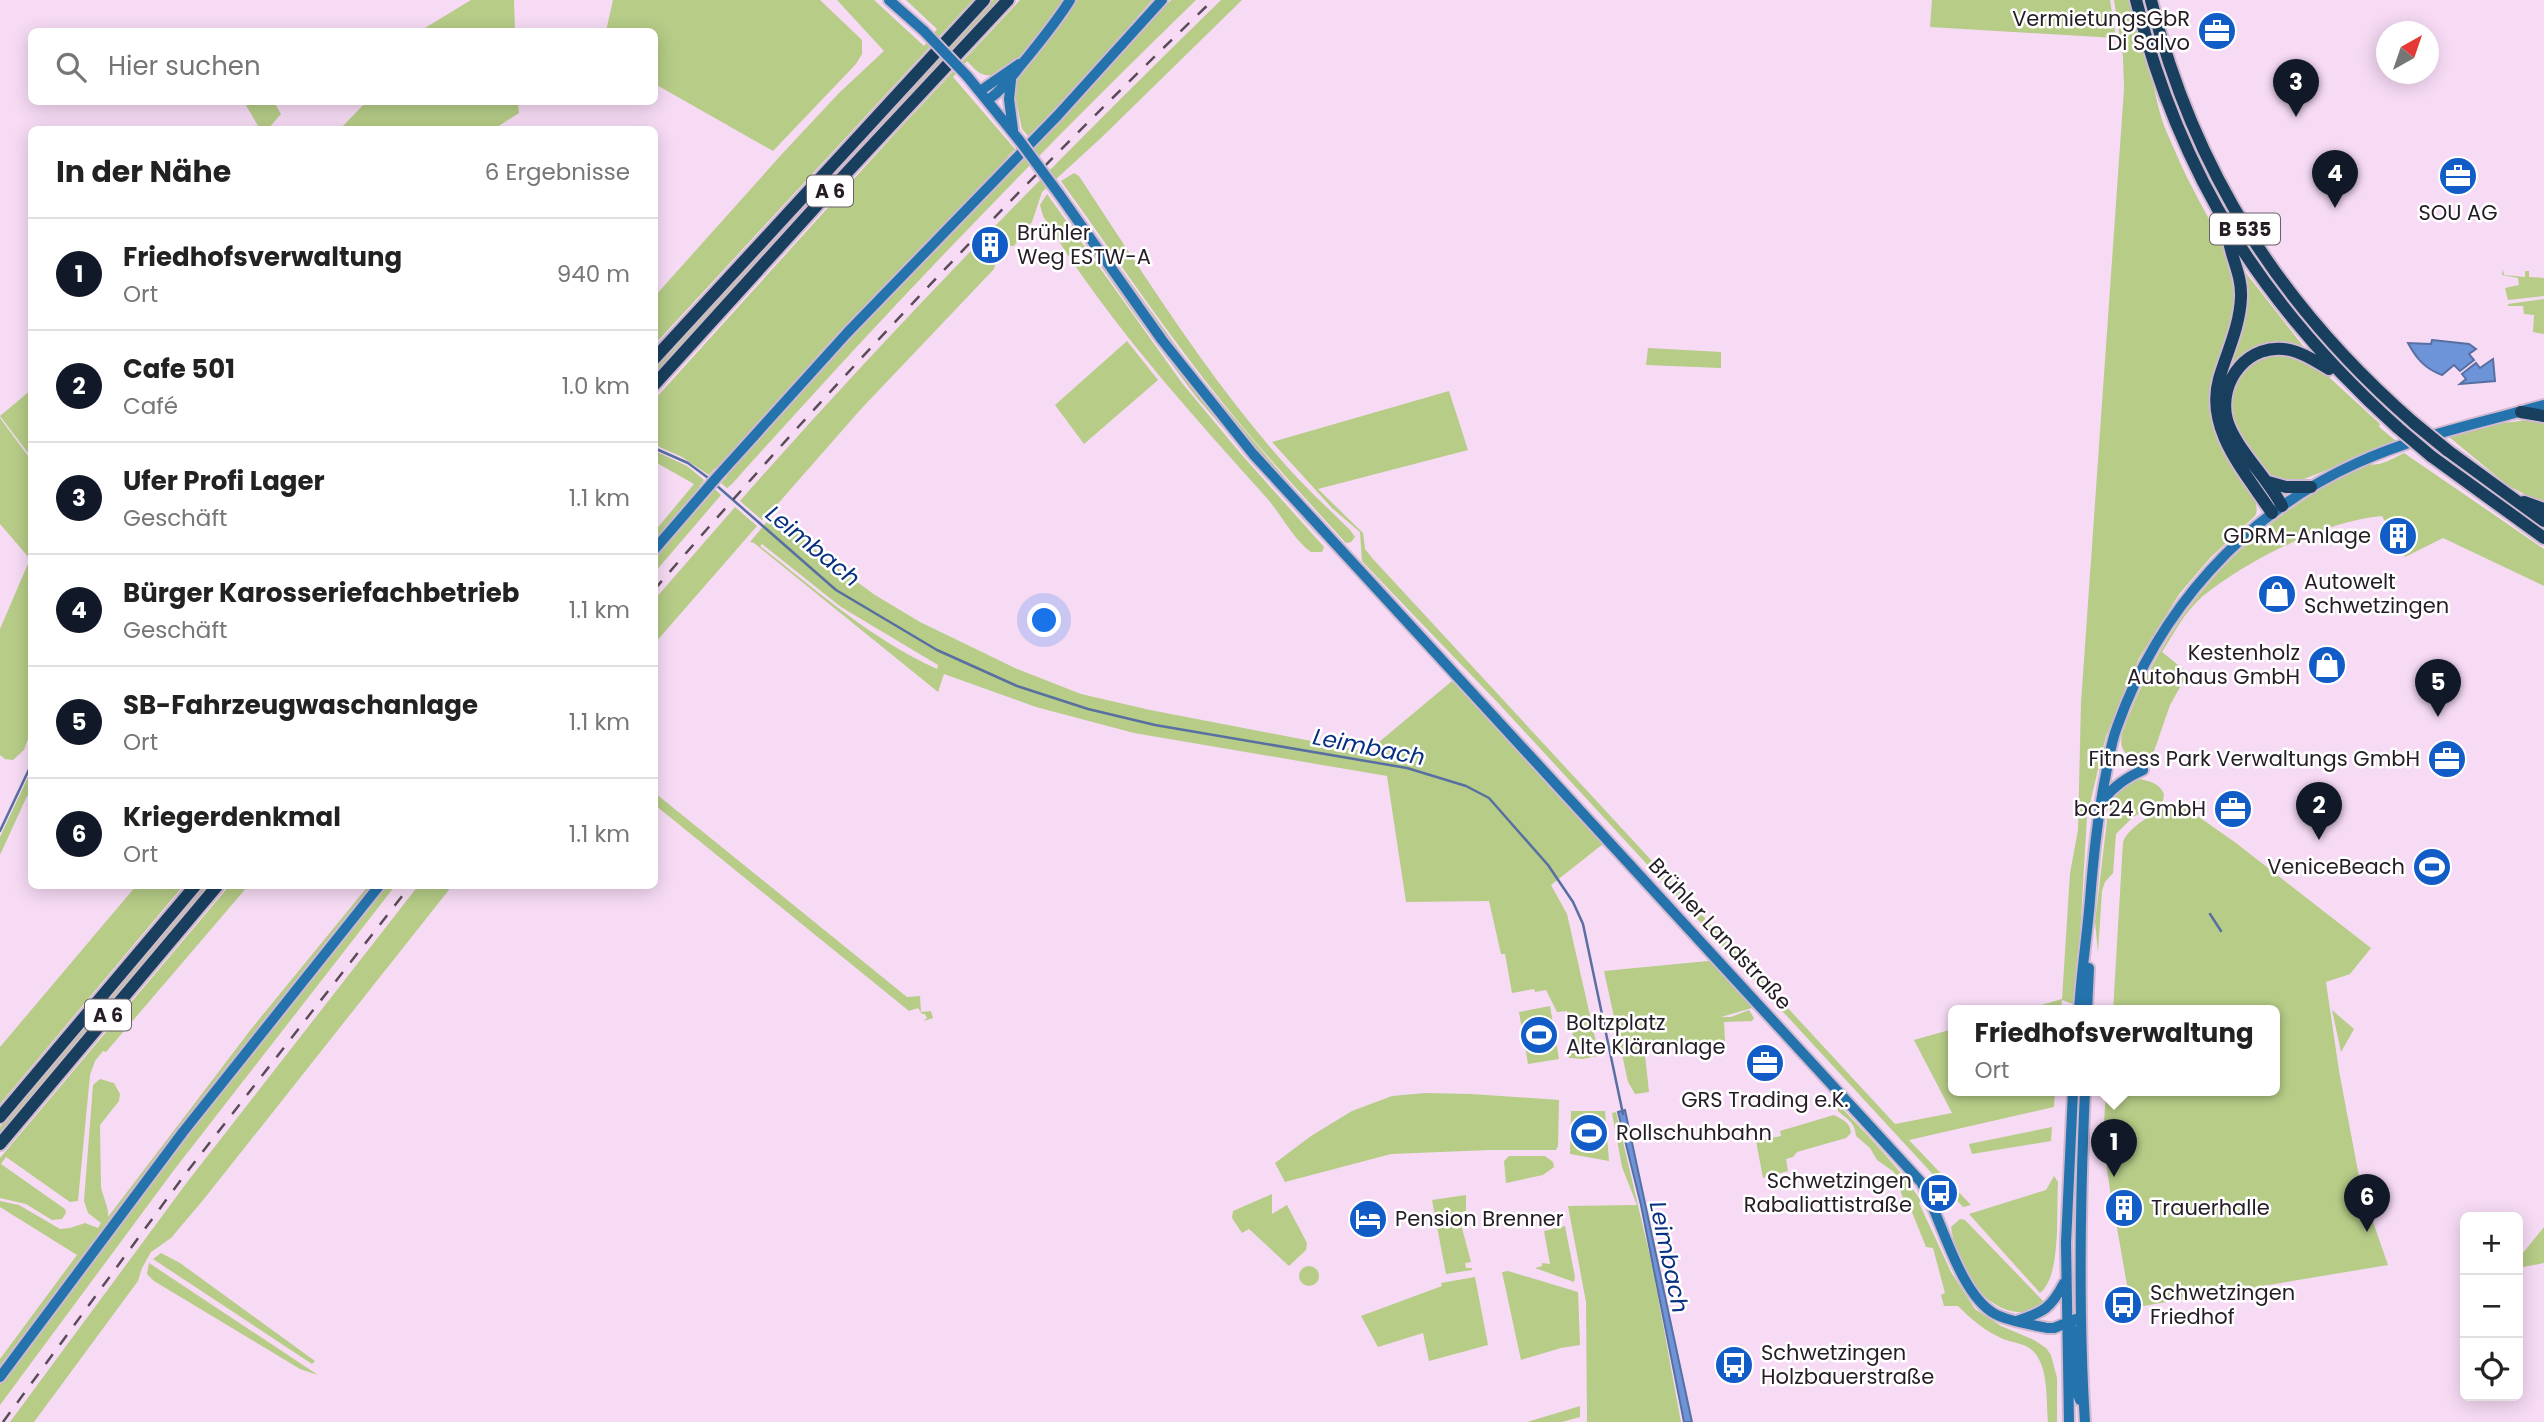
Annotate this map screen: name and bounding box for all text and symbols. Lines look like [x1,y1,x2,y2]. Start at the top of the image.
place label: VermietungsGbR Di Salvo [2012,4,2190,57]
office icon: VermietungsGbR Di Salvo [2196,10,2238,52]
north arrow [2376,21,2439,84]
search box [28,28,658,105]
icon: search [52,48,90,86]
text: Hier suchen [108,48,261,84]
pin: 3 [2273,59,2319,117]
text: In der Nähe [56,150,231,193]
pin: 4 [2312,150,2358,208]
office icon: SOU AG [2437,155,2479,197]
text: 6 Ergebnisse [485,156,630,188]
road number: A 6 [807,176,853,206]
place label: SOU AG [2418,198,2498,227]
road number: B 535 [2210,214,2280,244]
place label: Brühler Weg ESTW-A [1017,218,1151,271]
building icon: Brühler Weg ESTW-A [969,224,1011,266]
text: Friedhofsverwaltung [123,239,402,275]
text: 1 [75,258,83,290]
text: 940 m [557,258,630,290]
text: Ort [123,278,158,310]
text: Cafe 501 [123,351,235,387]
text: 2 [72,370,86,402]
text: 1.0 km [562,370,630,402]
text: Café [123,390,178,422]
text: Ufer Profi Lager [123,463,325,499]
text: 3 [72,482,86,514]
text: 1.1 km [569,482,630,514]
water label: Leimbach [759,498,867,594]
text: Geschäft [123,502,227,534]
building icon: GDRM-Anlage [2377,515,2419,557]
place label: GDRM-Anlage [2223,521,2371,550]
place label: Autowelt Schwetzingen [2304,567,2449,620]
shop icon: Autowelt Schwetzingen [2256,573,2298,615]
text: Bürger Karosseriefachbetrieb [123,575,519,611]
text: 4 [71,594,87,626]
text: 1.1 km [569,594,630,626]
your location [1027,603,1061,637]
text: Geschäft [123,614,227,646]
place label: Kestenholz Autohaus GmbH [2127,638,2300,691]
shop icon: Kestenholz Autohaus GmbH [2306,644,2348,686]
pin: 5 [2415,659,2461,717]
text: SB-Fahrzeugwaschanlage [123,687,478,723]
text: 5 [72,706,86,738]
text: 1.1 km [569,706,630,738]
water label: Leimbach [1310,720,1428,774]
text: Ort [123,726,158,758]
office icon: Fitness Park Verwaltungs GmbH [2426,738,2468,780]
place label: Fitness Park Verwaltungs GmbH [2088,744,2420,773]
pin: 2 [2296,782,2342,840]
office icon: bcr24 GmbH [2212,788,2254,830]
place label: bcr24 GmbH [2074,794,2206,823]
text: Kriegerdenkmal [123,799,341,835]
text: 6 [72,818,86,850]
text: 1.1 km [569,818,630,850]
text: Ort [123,838,158,870]
sports icon: VeniceBeach [2411,846,2453,888]
street label: Brühler Landstraße [1642,851,1799,1016]
place label: VeniceBeach [2267,852,2405,881]
road number: A 6 [85,1000,131,1030]
popup [1948,1005,2280,1096]
place label: Boltzplatz Alte Kläranlage [1566,1008,1726,1061]
sports icon: Boltzplatz Alte Kläranlage [1518,1014,1560,1056]
text: Friedhofsverwaltung [1974,1015,2254,1051]
office icon: GRS Trading e.K. [1744,1042,1786,1084]
text: Ort [1974,1054,2009,1086]
place label: GRS Trading e.K. [1681,1085,1849,1114]
sports icon: Rollschuhbahn [1568,1112,1610,1154]
place label: Rollschuhbahn [1616,1118,1772,1147]
pin: 1 [2091,1119,2137,1177]
place label: Schwetzingen Rabaliattistraße [1744,1166,1912,1219]
bus stop icon: Schwetzingen Rabaliattistraße [1918,1172,1960,1214]
pin: 6 [2344,1174,2390,1232]
building icon: Trauerhalle [2103,1187,2145,1229]
place label: Trauerhalle [2151,1193,2270,1222]
hotel icon: Pension Brenner [1347,1198,1389,1240]
water label: Leimbach [1642,1198,1696,1316]
place label: Pension Brenner [1395,1204,1564,1233]
map controls [2460,1212,2523,1401]
button: + [2460,1212,2523,1275]
button: − [2460,1275,2523,1338]
place label: Schwetzingen Friedhof [2150,1278,2295,1331]
bus stop icon: Schwetzingen Friedhof [2102,1284,2144,1326]
place label: Schwetzingen Holzbauerstraße [1761,1338,1934,1391]
button: locate [2460,1338,2523,1401]
bus stop icon: Schwetzingen Holzbauerstraße [1713,1344,1755,1386]

